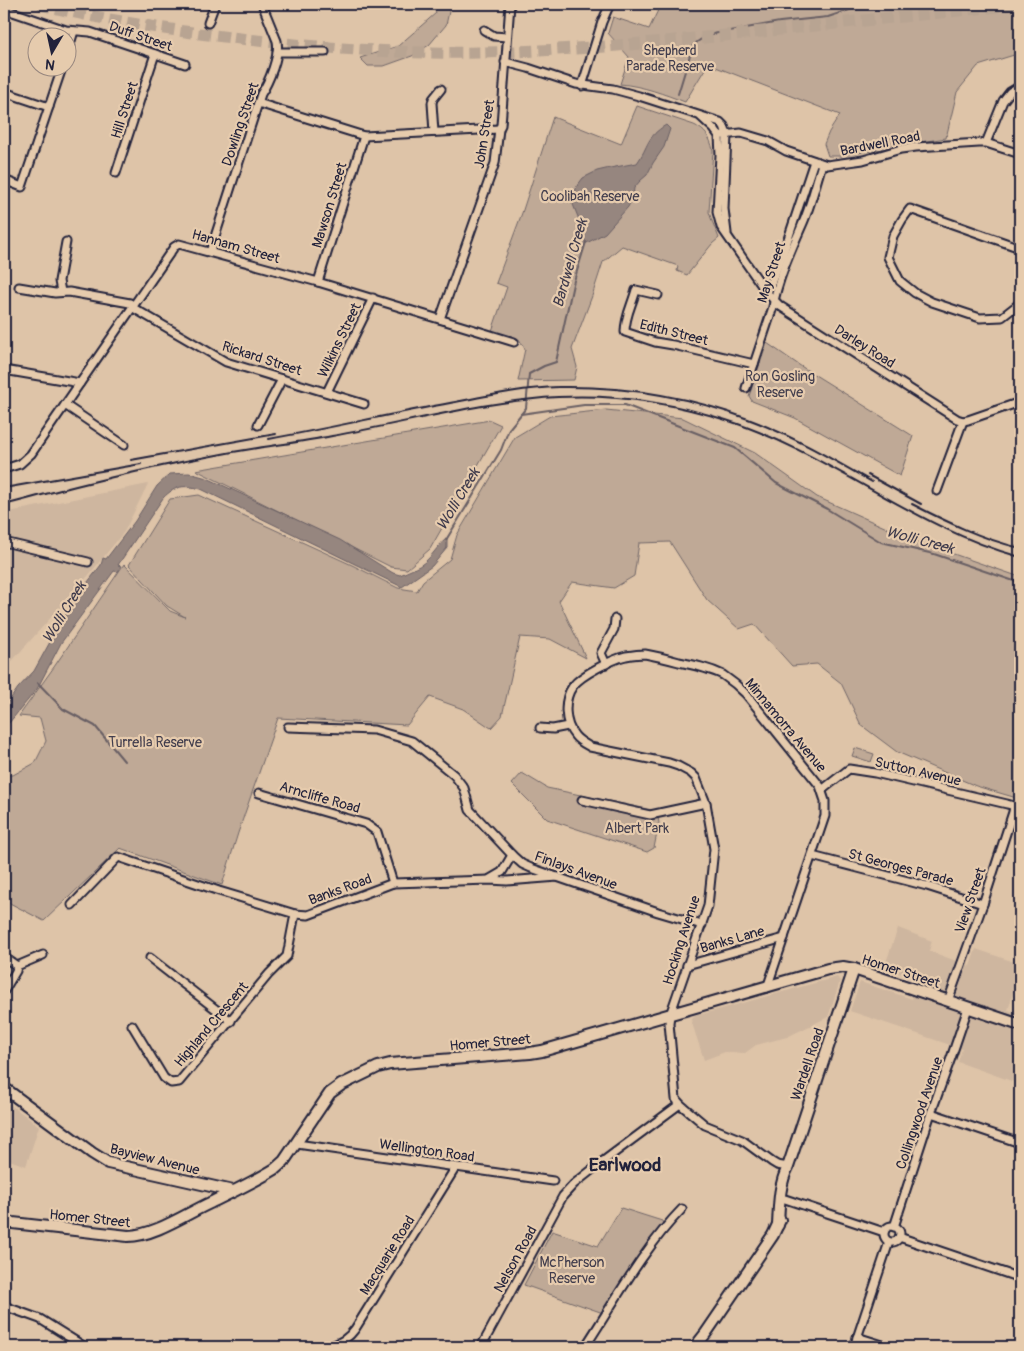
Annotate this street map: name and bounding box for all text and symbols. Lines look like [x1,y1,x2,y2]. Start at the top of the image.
street label: Duff Street [107,18,175,55]
north arrow [28,28,78,78]
park label: Shepherd Parade Reserve [626,42,714,75]
text: N [44,55,56,73]
street label: Hill Street [107,79,142,141]
street label: Dowling Street [218,80,263,168]
street label: John Street [471,98,498,170]
street label: Bardwell Road [839,127,922,160]
street label: Mawson Street [308,160,351,250]
park label: Coolibah Reserve [541,188,640,205]
water label: Bardwell Creek [549,215,593,310]
street label: Hannam Street [190,226,282,267]
street label: May Street [754,239,789,305]
street label: Wilkins Street [314,300,365,380]
street label: Edith Street [638,316,710,349]
street label: Darley Road [831,321,898,372]
street label: Rickard Street [220,338,304,379]
park label: Ron Gosling Reserve [745,368,815,401]
water label: Wolli Creek [432,463,485,534]
water label: Wolli Creek [884,522,957,559]
water label: Wolli Creek [38,576,92,647]
street label: Minnamorra Avenue [741,675,830,776]
park label: Turrella Reserve [108,734,202,751]
street label: Sutton Avenue [873,753,963,790]
street label: Arncliffe Road [278,778,362,817]
park label: Albert Park [605,820,669,837]
street label: St Georges Parade [847,845,955,890]
street label: Finlays Avenue [532,848,620,893]
street label: View Street [951,865,990,935]
street label: Banks Road [306,870,374,909]
street label: Hocking Avenue [659,893,704,987]
street label: Banks Lane [698,922,766,957]
street label: Homer Street [860,951,942,992]
street label: Highland Crescent [171,978,252,1070]
street label: Wardell Road [787,1025,828,1103]
street label: Homer Street [449,1030,532,1055]
street label: Collingwood Avenue [892,1055,947,1172]
street label: Wellington Road [378,1135,476,1166]
street label: Bayview Avenue [108,1140,201,1179]
district label: Earlwood [589,1153,661,1177]
street label: Homer Street [49,1206,132,1231]
street label: Macquarie Road [356,1212,419,1298]
street label: Nelson Road [490,1223,541,1295]
park label: McPherson Reserve [540,1254,605,1287]

